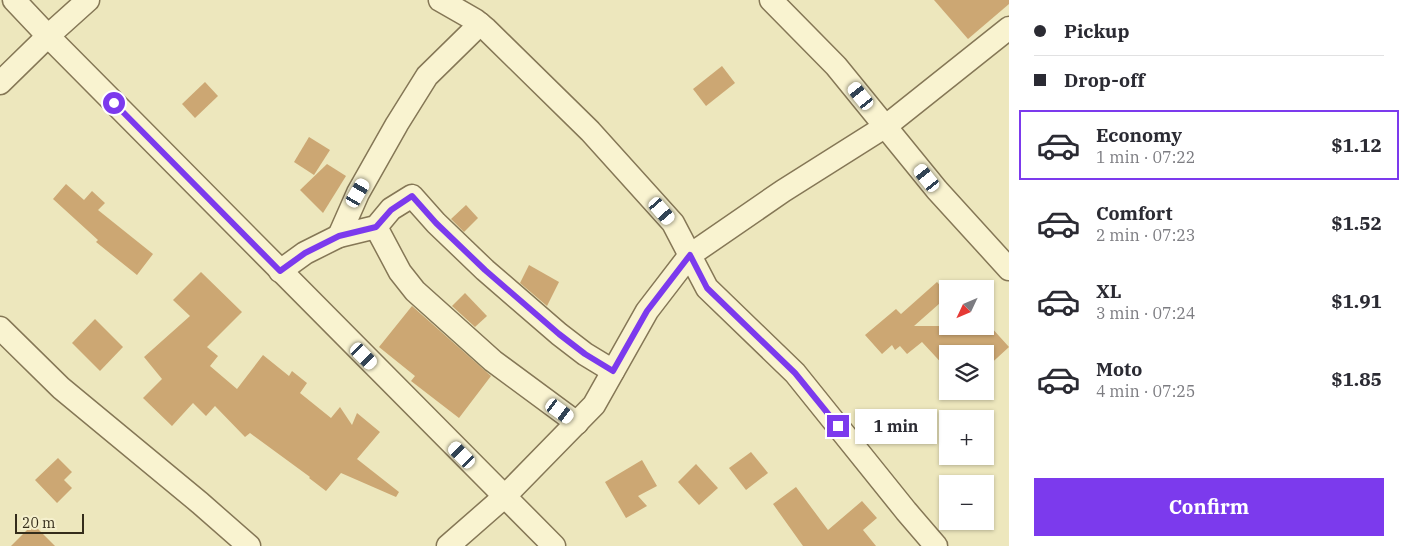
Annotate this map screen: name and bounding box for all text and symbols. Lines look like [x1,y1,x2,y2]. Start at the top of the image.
text: Pickup [1064,19,1129,43]
text: Drop-off [1064,68,1145,92]
car [845,80,876,112]
route start [103,92,125,114]
icon: car [1036,123,1081,168]
text: Economy [1096,123,1182,147]
text: $1.12 [1331,133,1382,157]
text: 1 min · 07:22 [1096,147,1195,167]
car [911,162,942,194]
car [344,176,371,210]
car [646,195,677,227]
icon: car [1036,201,1081,246]
text: Comfort [1096,201,1173,225]
text: $1.52 [1331,211,1382,235]
text: 2 min · 07:23 [1096,225,1195,245]
icon: car [1036,279,1081,324]
text: XL [1096,279,1122,303]
north arrow [939,280,994,335]
map controls [939,280,994,530]
text: $1.91 [1331,289,1382,313]
text: 3 min · 07:24 [1096,303,1195,323]
car [348,340,379,372]
button: layers [939,345,994,400]
icon: car [1036,357,1081,402]
text: Moto [1096,357,1142,381]
text: $1.85 [1331,367,1382,391]
text: 4 min · 07:25 [1096,381,1195,401]
car [543,396,576,426]
callout: 1 min [856,408,938,444]
button: + [939,410,994,465]
route end [827,415,849,437]
text: 1 min [874,416,918,436]
car [446,439,477,471]
button: − [939,475,994,530]
button: Confirm [1034,478,1384,536]
scale bar [15,511,84,534]
text: 20 m [22,514,55,532]

